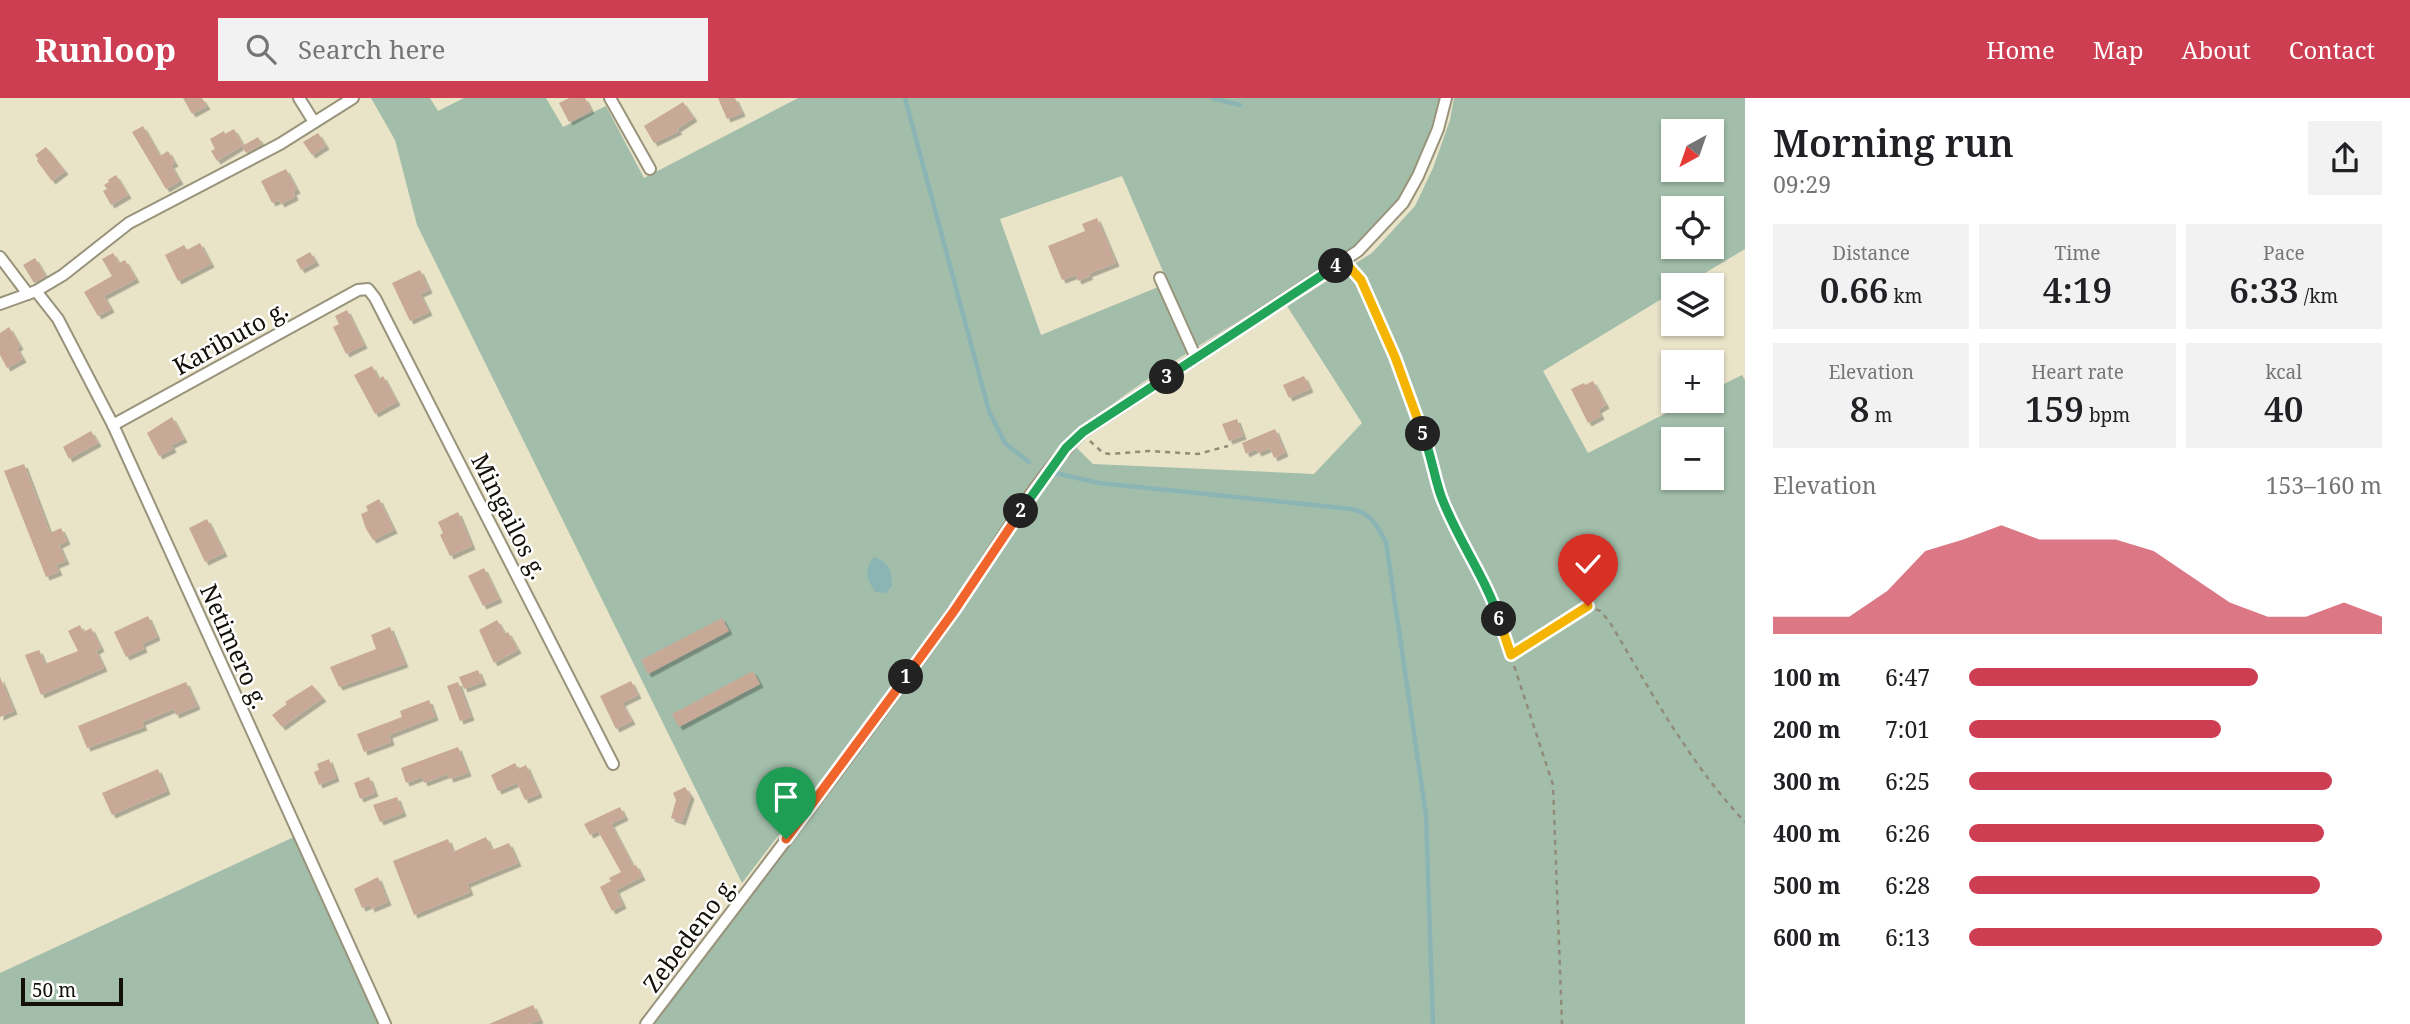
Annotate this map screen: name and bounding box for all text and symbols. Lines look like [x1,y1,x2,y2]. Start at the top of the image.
search box [218,18,708,81]
text: Runloop [35,27,176,72]
icon: search [242,30,280,68]
text: Search here [298,31,446,67]
text: Home [1986,33,2055,66]
text: Map [2093,33,2144,66]
text: About [2182,33,2251,66]
text: Contact [2289,33,2375,66]
text: Morning run [1773,116,2014,168]
north arrow [1661,119,1724,182]
map controls [1661,119,1724,490]
button: share [2308,121,2382,195]
text: 09:29 [1773,168,1831,200]
button: locate [1661,196,1724,259]
text: Distance [1832,240,1910,266]
text: Time [2055,240,2100,266]
text: Pace [2263,240,2305,266]
pin: 4 [1318,248,1354,284]
text: 4 [1330,252,1341,278]
text: 0.66 [1820,266,1889,313]
text: 4:19 [2043,266,2112,313]
text: 6:33 [2229,266,2299,313]
button: layers [1661,273,1724,336]
text: km [1889,283,1923,309]
text: /km [2299,283,2338,309]
street label: Kaributo g. [167,292,293,382]
button: + [1661,350,1724,413]
text: Elevation [1828,359,1914,385]
text: Heart rate [2031,359,2124,385]
text: kcal [2265,359,2302,385]
pin: 3 [1150,360,1184,394]
text: 3 [1161,363,1172,389]
text: 8 [1850,385,1870,432]
text: 159 [2025,385,2084,432]
text: 40 [2264,385,2304,432]
text: m [1870,402,1892,428]
text: bpm [2084,402,2130,428]
pin: 5 [1406,416,1440,452]
text: 5 [1417,420,1428,446]
button: − [1661,427,1724,490]
street label: Mingailos g. [464,447,556,585]
text: Elevation [1773,469,1877,501]
text: 153–160 m [2266,469,2382,501]
pin: 2 [1004,494,1038,528]
text: 2 [1015,497,1026,523]
pin [1558,534,1618,606]
icon: check [1569,545,1607,583]
street label: Netimero g. [193,578,277,714]
pin: 6 [1482,602,1516,636]
text: 6 [1493,605,1504,631]
pin: 1 [888,660,923,694]
text: 100 m [1773,661,1841,693]
text: 6:47 [1885,661,1930,693]
text: 1 [900,663,911,689]
text: 200 m [1773,713,1841,745]
text: 7:01 [1885,713,1930,745]
text: 300 m [1773,765,1841,797]
text: 6:25 [1885,765,1930,797]
pin [756,767,816,839]
icon: arrive [767,778,805,816]
text: 400 m [1773,817,1841,849]
text: 6:26 [1885,817,1930,849]
street label: Zebedeno g. [635,869,743,999]
text: 500 m [1773,869,1841,901]
text: 6:28 [1885,869,1930,901]
text: 600 m [1773,921,1841,953]
text: 6:13 [1885,921,1930,953]
scale bar [21,975,122,1007]
text: 50 m [32,977,76,1003]

